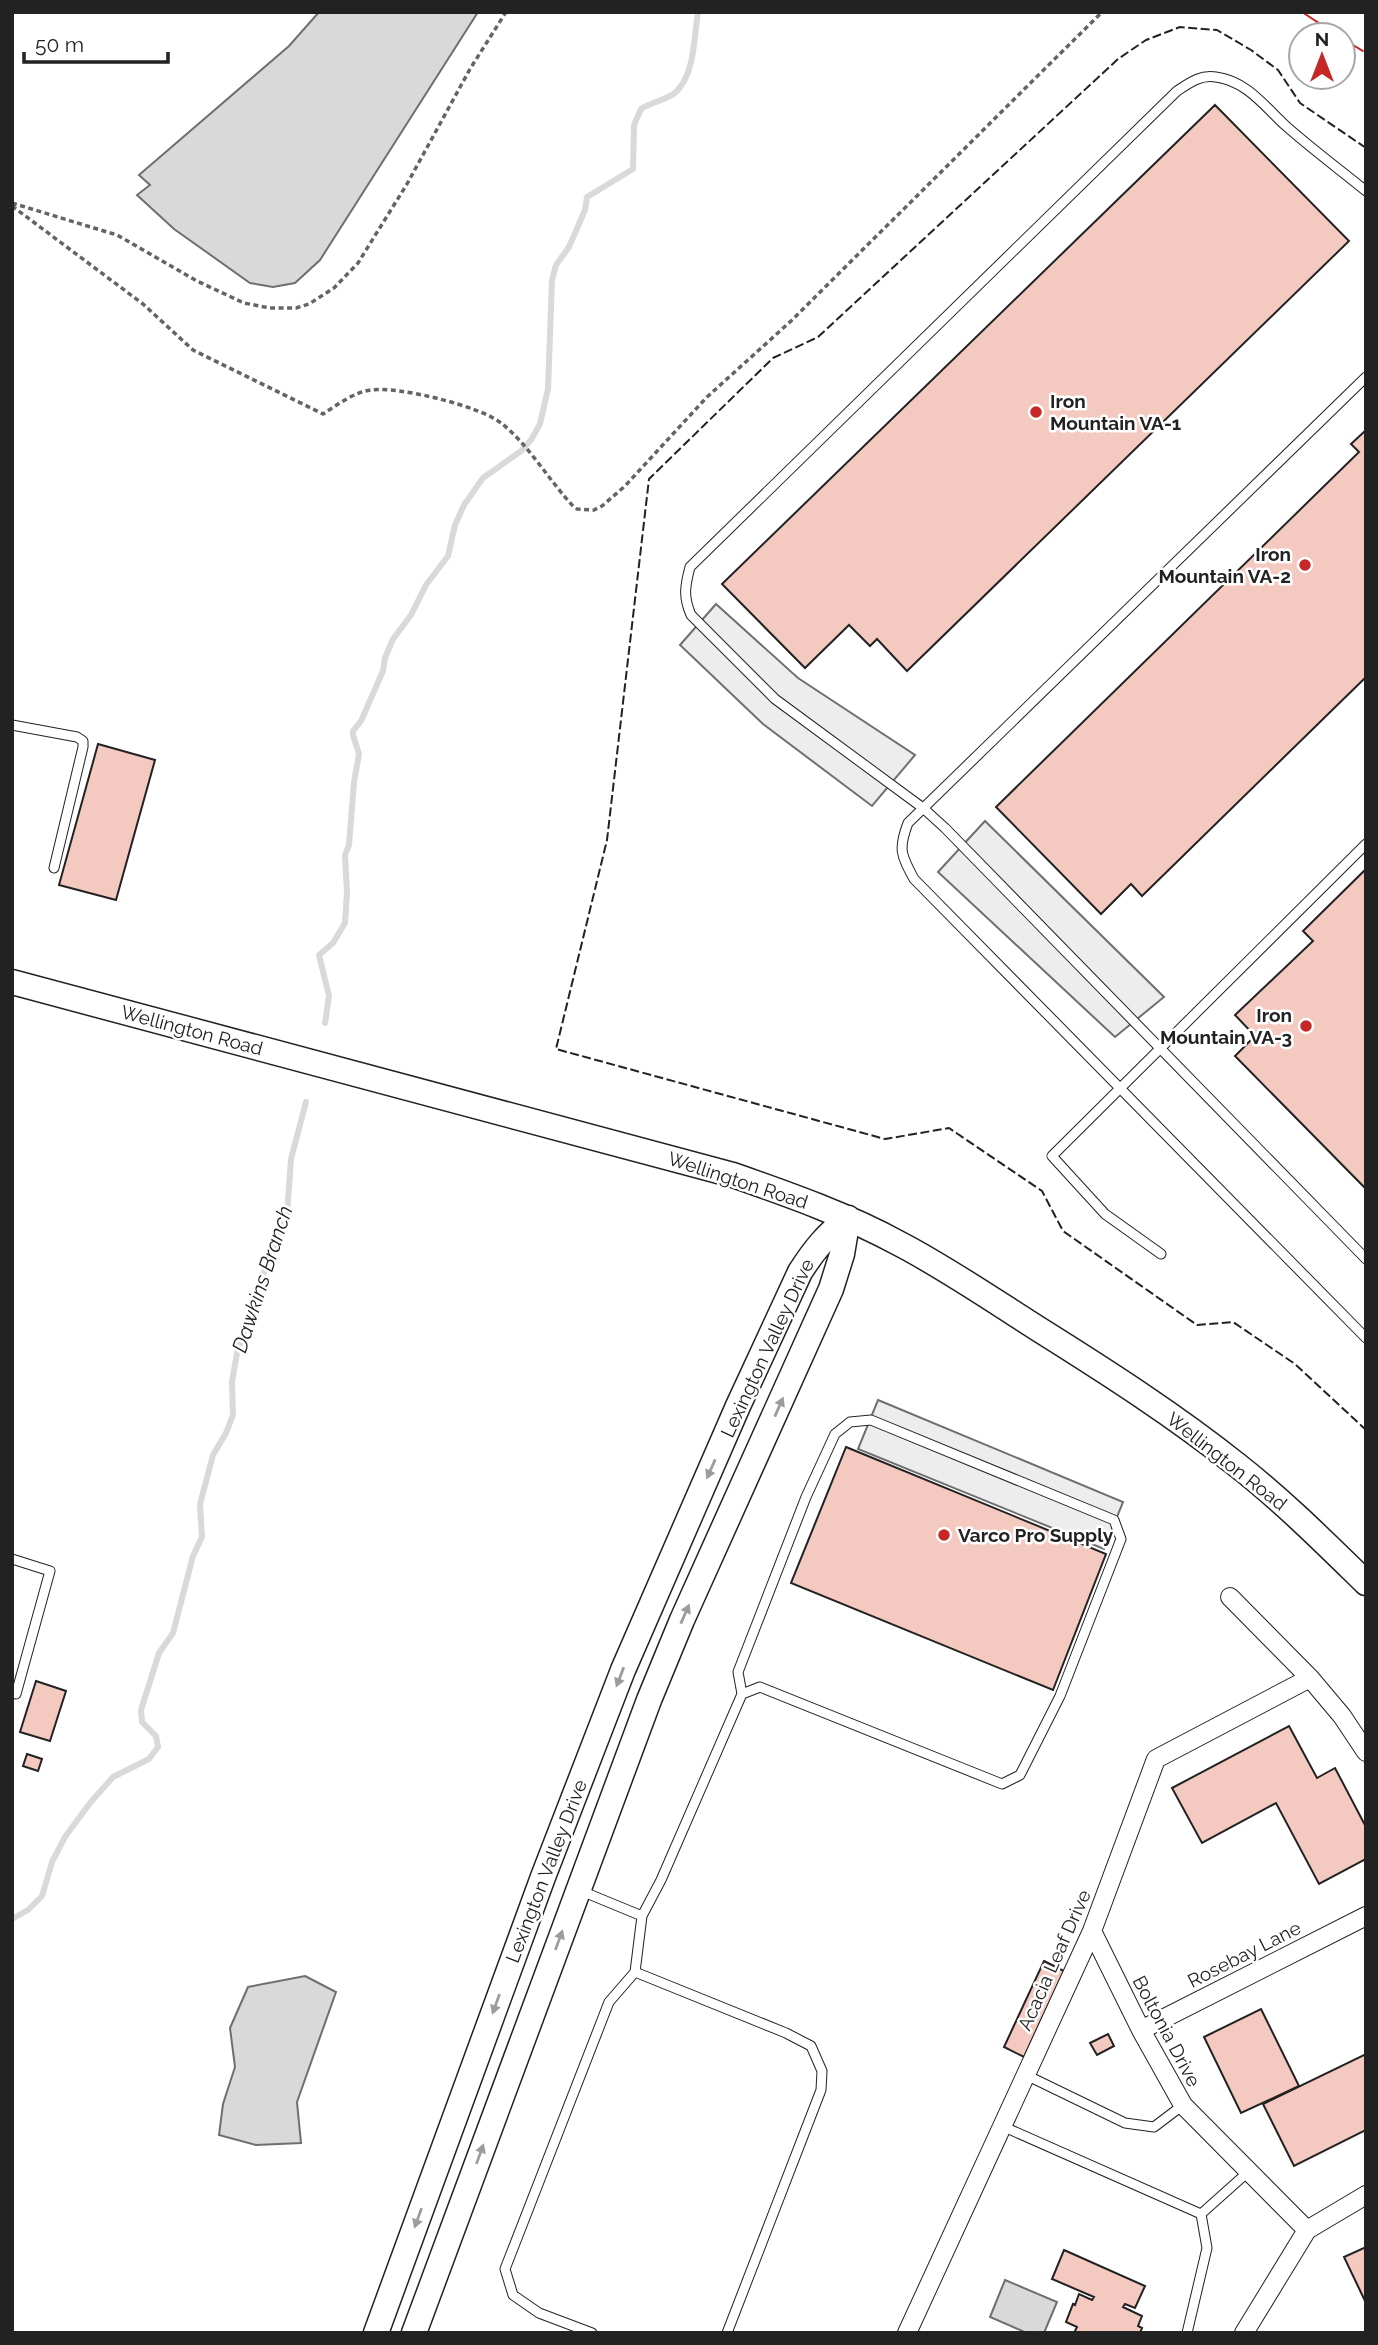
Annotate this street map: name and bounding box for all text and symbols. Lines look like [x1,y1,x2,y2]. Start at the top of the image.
scale bar [24,21,168,65]
north arrow [1287,21,1357,91]
text: N [1315,28,1329,50]
text: 50 m [35,32,84,57]
place label: Iron Mountain VA-1 [1050,390,1181,434]
marker: Iron Mountain VA-1 [1028,404,1044,420]
place label: Iron Mountain VA-2 [1158,543,1291,587]
marker: Iron Mountain VA-2 [1297,557,1313,573]
street label: Wellington Road [119,1000,265,1060]
place label: Iron Mountain VA-3 [1160,1004,1292,1048]
marker: Iron Mountain VA-3 [1298,1018,1314,1034]
street label: Wellington Road [665,1147,811,1213]
water label: Dawkins Branch [226,1202,298,1356]
street label: Lexington Valley Drive [716,1255,818,1441]
one-way arrow [774,1396,785,1417]
street label: Wellington Road [1163,1407,1291,1515]
one-way arrow [705,1458,716,1479]
place label: Varco Pro Supply [958,1524,1114,1546]
marker: Varco Pro Supply [936,1527,952,1543]
one-way arrow [679,1604,691,1624]
one-way arrow [615,1667,626,1688]
street label: Lexington Valley Drive [501,1776,591,1966]
street label: Acacia Leaf Drive [1013,1886,1095,2034]
street label: Rosebay Lane [1184,1916,1304,1992]
one-way arrow [553,1930,564,1951]
street label: Boltonia Drive [1129,1972,1205,2090]
one-way arrow [490,1994,501,2015]
one-way arrow [475,2143,486,2164]
one-way arrow [412,2208,423,2229]

